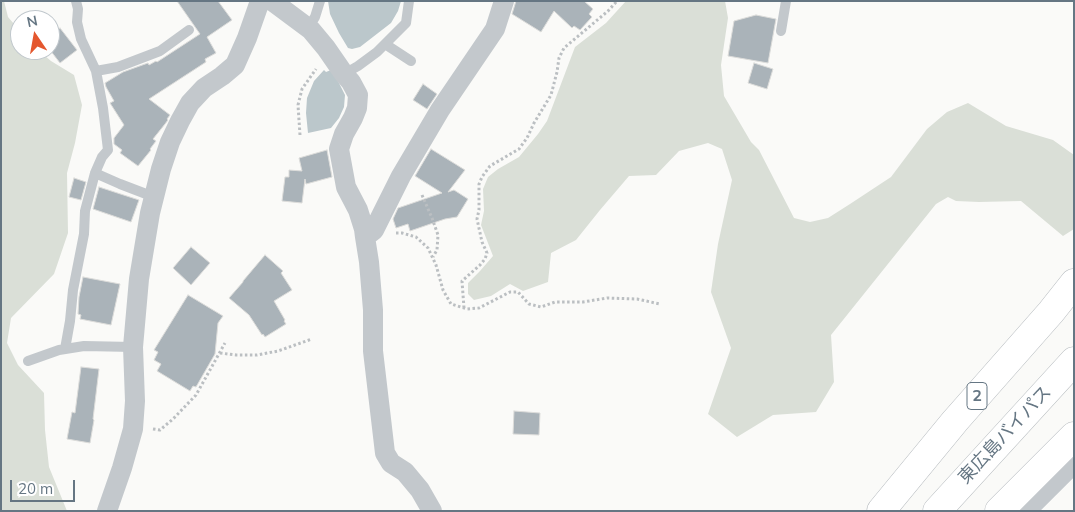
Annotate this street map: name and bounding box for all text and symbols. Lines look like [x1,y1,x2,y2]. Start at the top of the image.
north arrow [10,10,60,60]
text: N [25,11,39,31]
street label: 東広島バイパス [954,382,1056,488]
road number: 2 [967,382,987,410]
scale bar [12,470,78,502]
text: 20 m [18,479,53,498]

